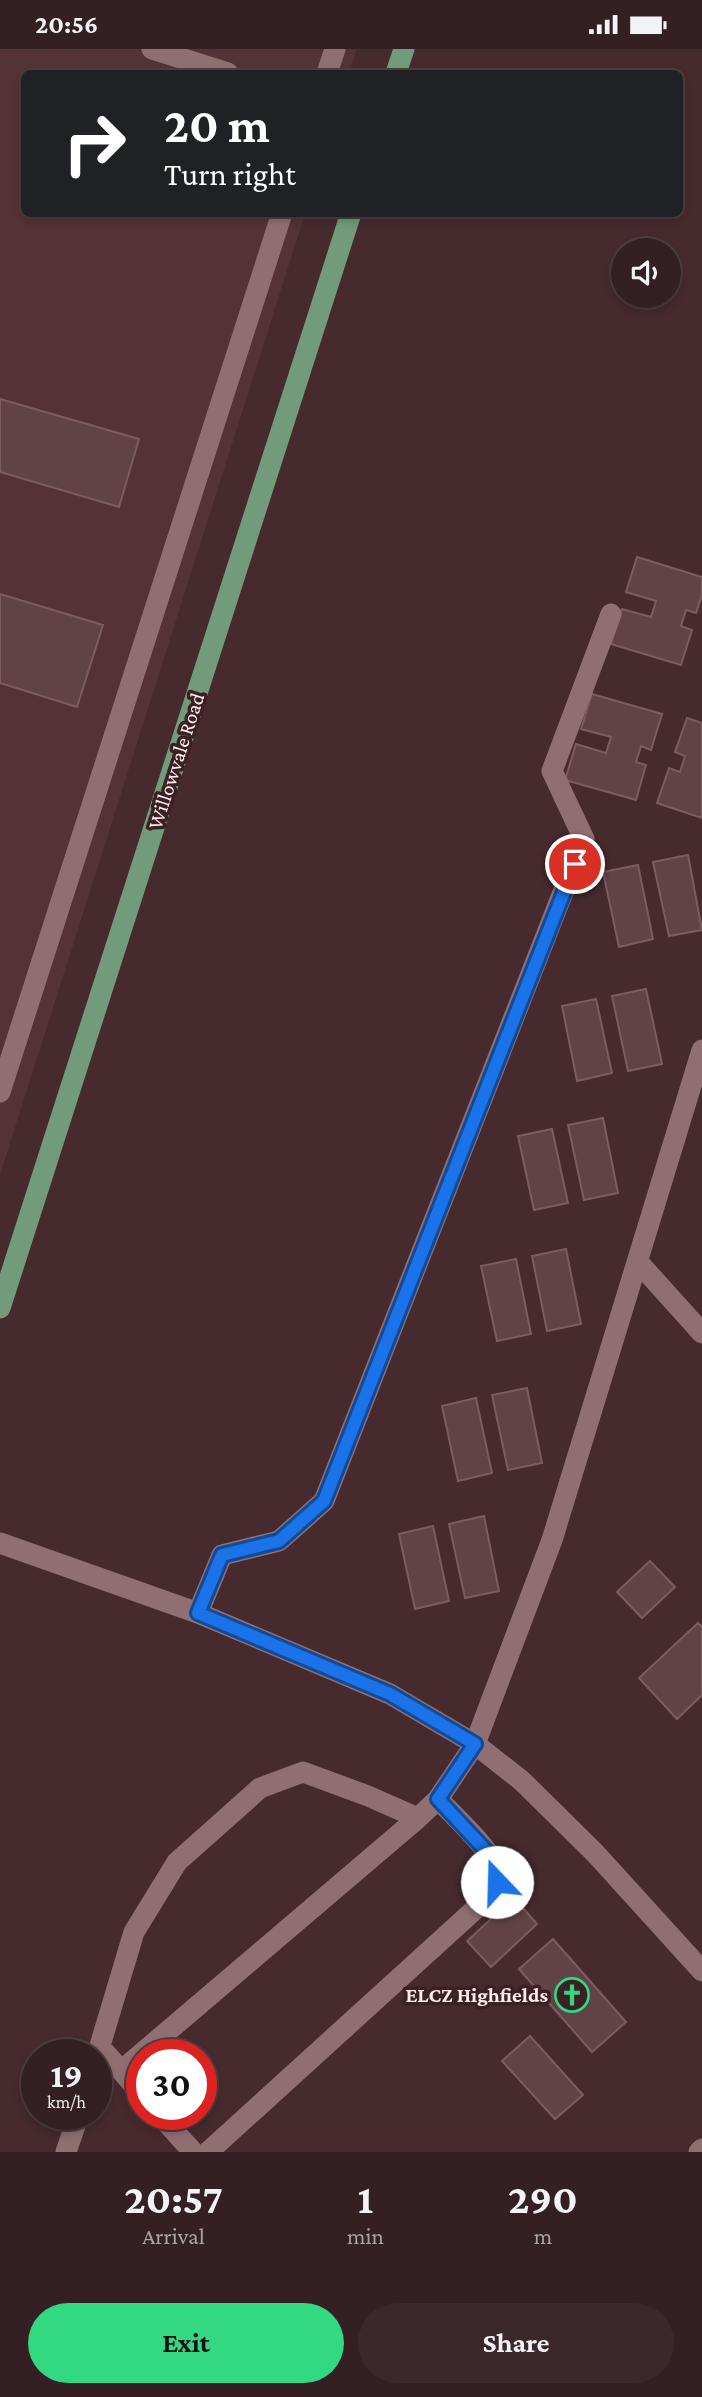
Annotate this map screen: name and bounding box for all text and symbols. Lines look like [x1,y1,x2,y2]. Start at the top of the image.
text: 20:56 [35,10,98,39]
icon: right [49,98,140,189]
text: 20 m [164,98,270,153]
text: Turn right [164,156,296,192]
map controls [611,238,681,308]
button: sound [611,238,681,308]
street label: Willowvale Road [143,690,209,832]
pin [545,834,605,894]
icon: arrive [556,845,594,883]
position arrow [460,1845,534,1919]
church icon: ELCZ Highfields [553,1976,591,2014]
place label: ELCZ Highfields [405,1983,548,2007]
speed limit sign: 30 [126,2039,217,2130]
text: 19 [50,2056,83,2095]
text: km/h [47,2092,86,2112]
text: 20:57 [124,2175,223,2222]
text: 1 [358,2175,373,2222]
text: 290 [508,2175,578,2222]
text: Arrival [142,2223,205,2249]
text: min [347,2223,384,2249]
text: m [534,2223,552,2249]
button: Exit [28,2303,344,2383]
button: Share [358,2303,674,2383]

